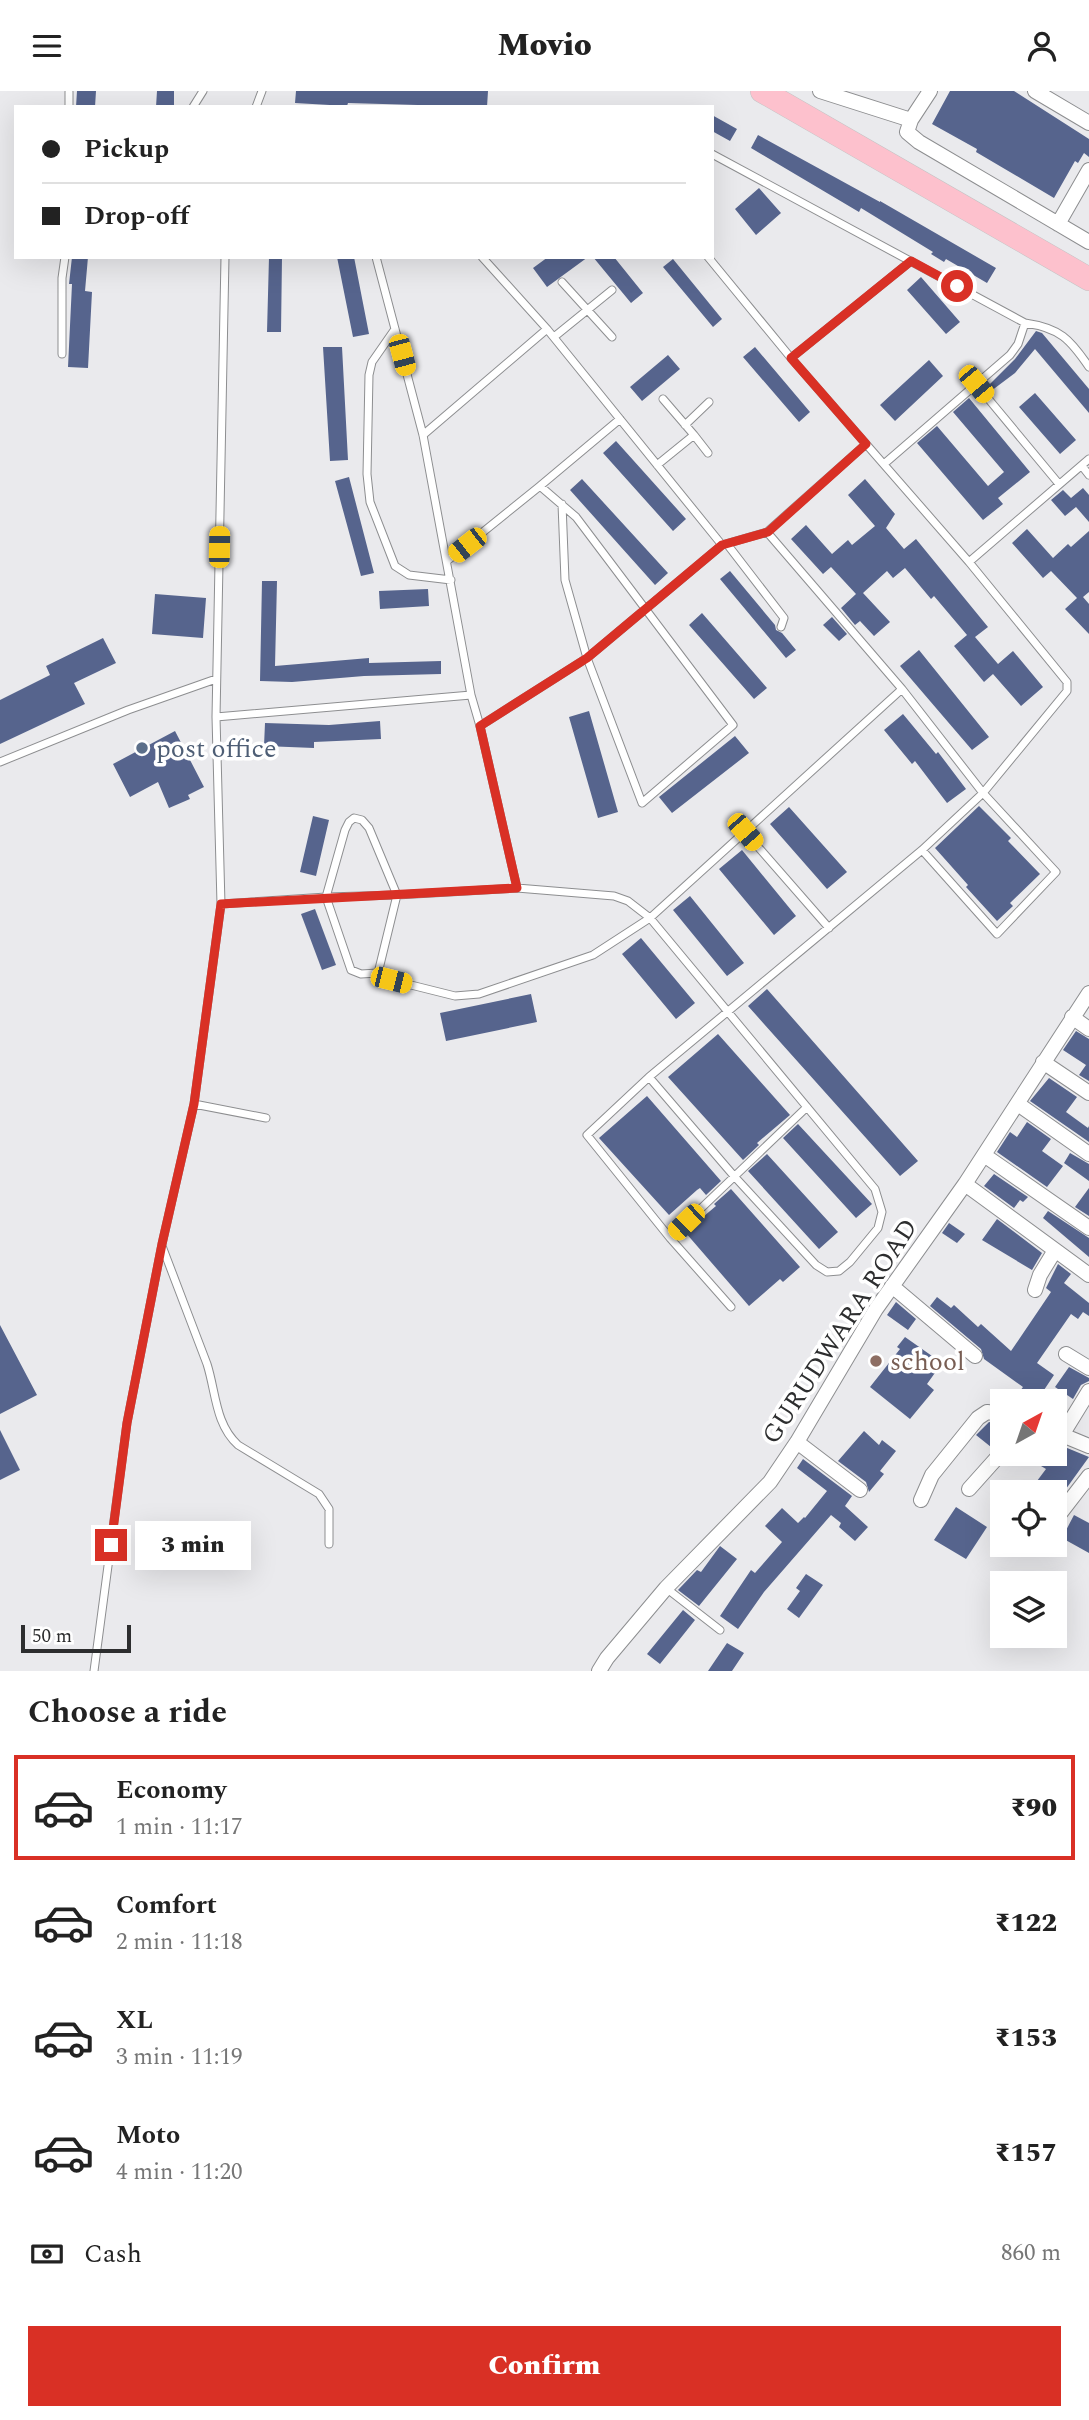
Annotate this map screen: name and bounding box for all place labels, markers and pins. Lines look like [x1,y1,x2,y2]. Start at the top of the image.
place label: post office [156,729,277,769]
marker: post office [134,740,150,756]
place label: school [890,1342,965,1382]
marker: school [868,1353,884,1369]

